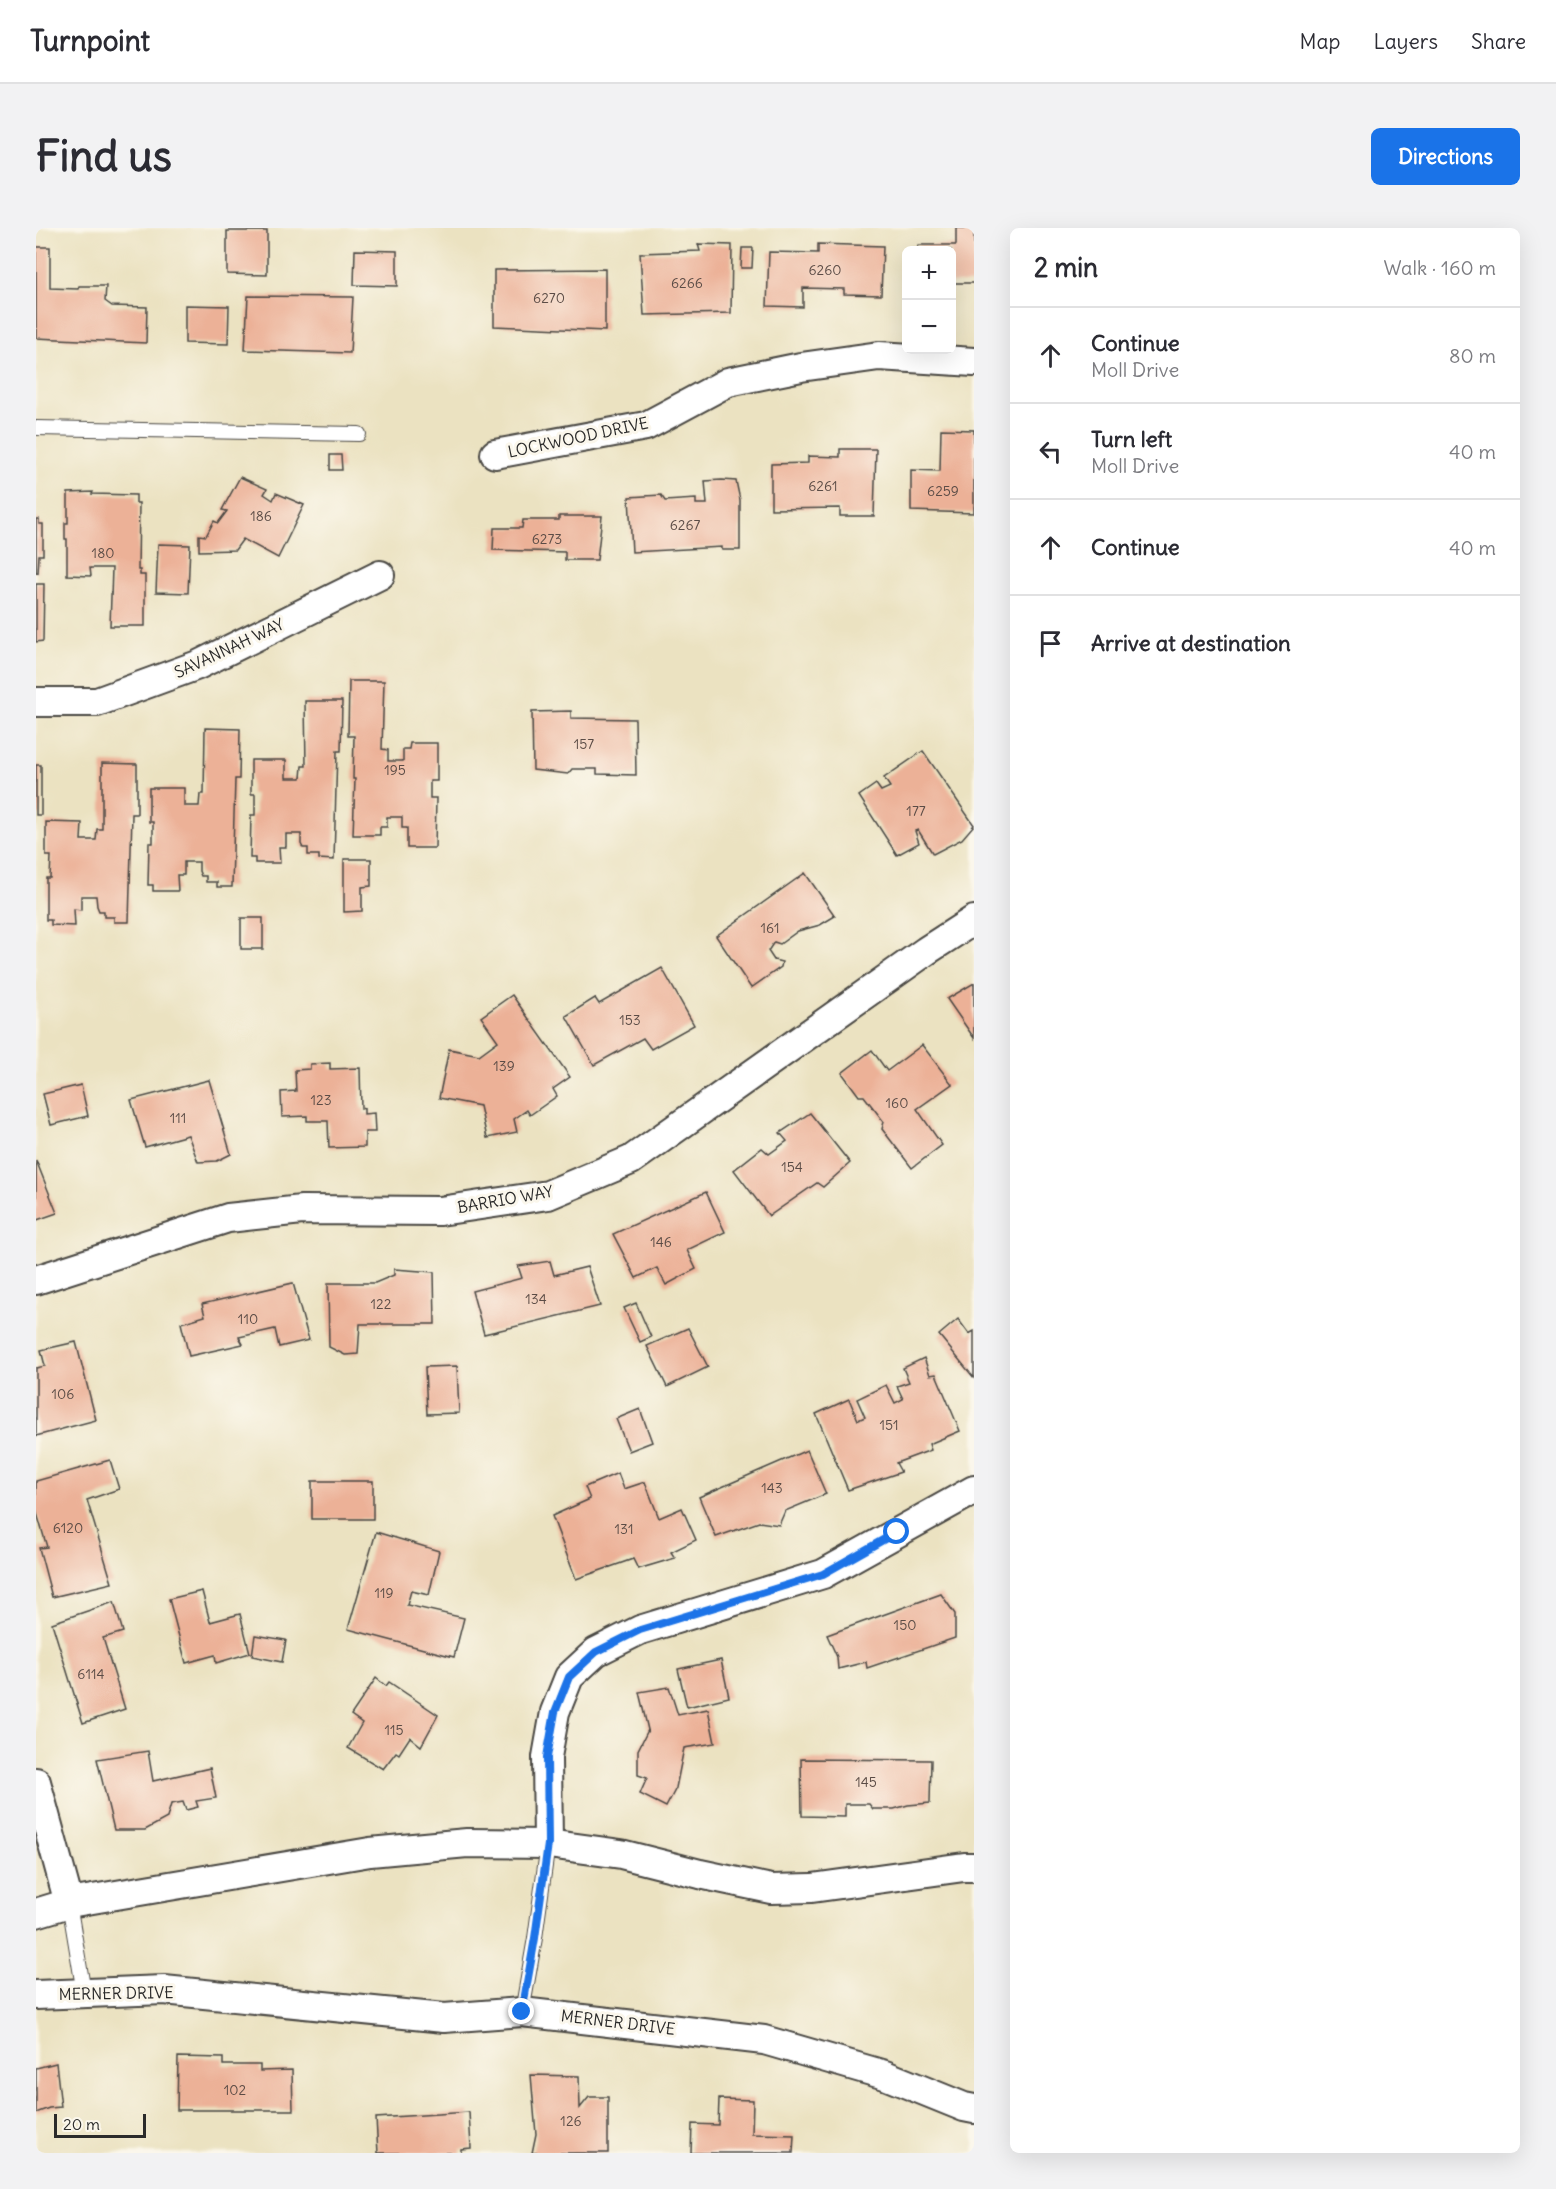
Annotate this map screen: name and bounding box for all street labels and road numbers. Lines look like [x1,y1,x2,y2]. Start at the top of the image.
street label: LOCKWOOD DRIVE [506,412,650,462]
street label: SAVANNAH WAY [171,614,287,682]
street label: BARRIO WAY [456,1181,554,1217]
street label: MERNER DRIVE [58,1982,174,2004]
street label: MERNER DRIVE [560,2005,676,2039]

